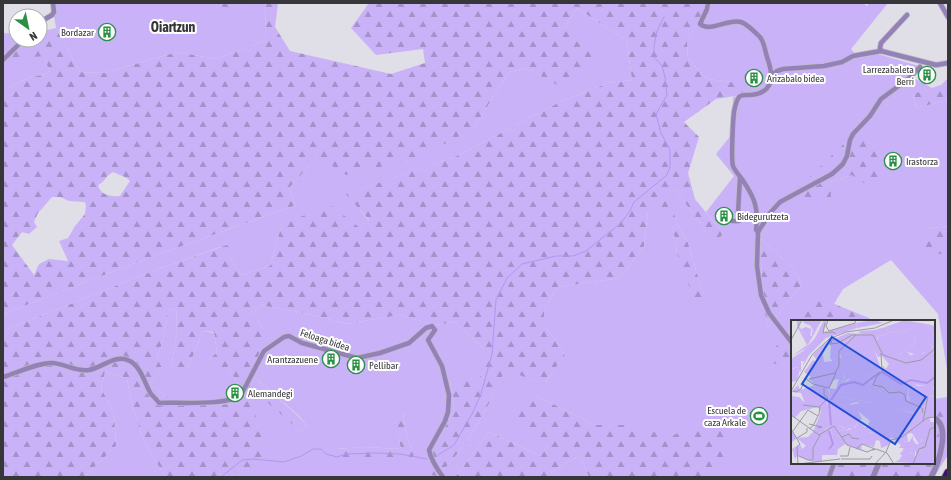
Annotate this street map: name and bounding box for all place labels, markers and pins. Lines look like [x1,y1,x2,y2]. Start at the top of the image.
building icon: Bordazar [97,22,117,42]
place label: Bordazar [61,27,95,38]
place label: Larrezabaleta Berri [863,64,914,87]
building icon: Larrezabaleta Berri [917,65,937,85]
building icon: Arizabalo bidea [744,68,764,88]
place label: Arizabalo bidea [767,73,825,84]
building icon: Irastorza [883,151,903,171]
place label: Irastorza [906,156,939,167]
building icon: Bidegurutzeta [714,206,734,226]
place label: Bidegurutzeta [737,211,789,222]
building icon: Arantzazuene [321,349,341,369]
place label: Arantzazuene [267,354,318,365]
building icon: Pellibar [346,355,366,375]
place label: Pellibar [369,360,399,371]
building icon: Alemandegi [225,383,245,403]
place label: Alemandegi [248,388,293,399]
place label: Escuela de caza Arkale [704,405,746,428]
sports icon: Escuela de caza Arkale [749,406,769,426]

